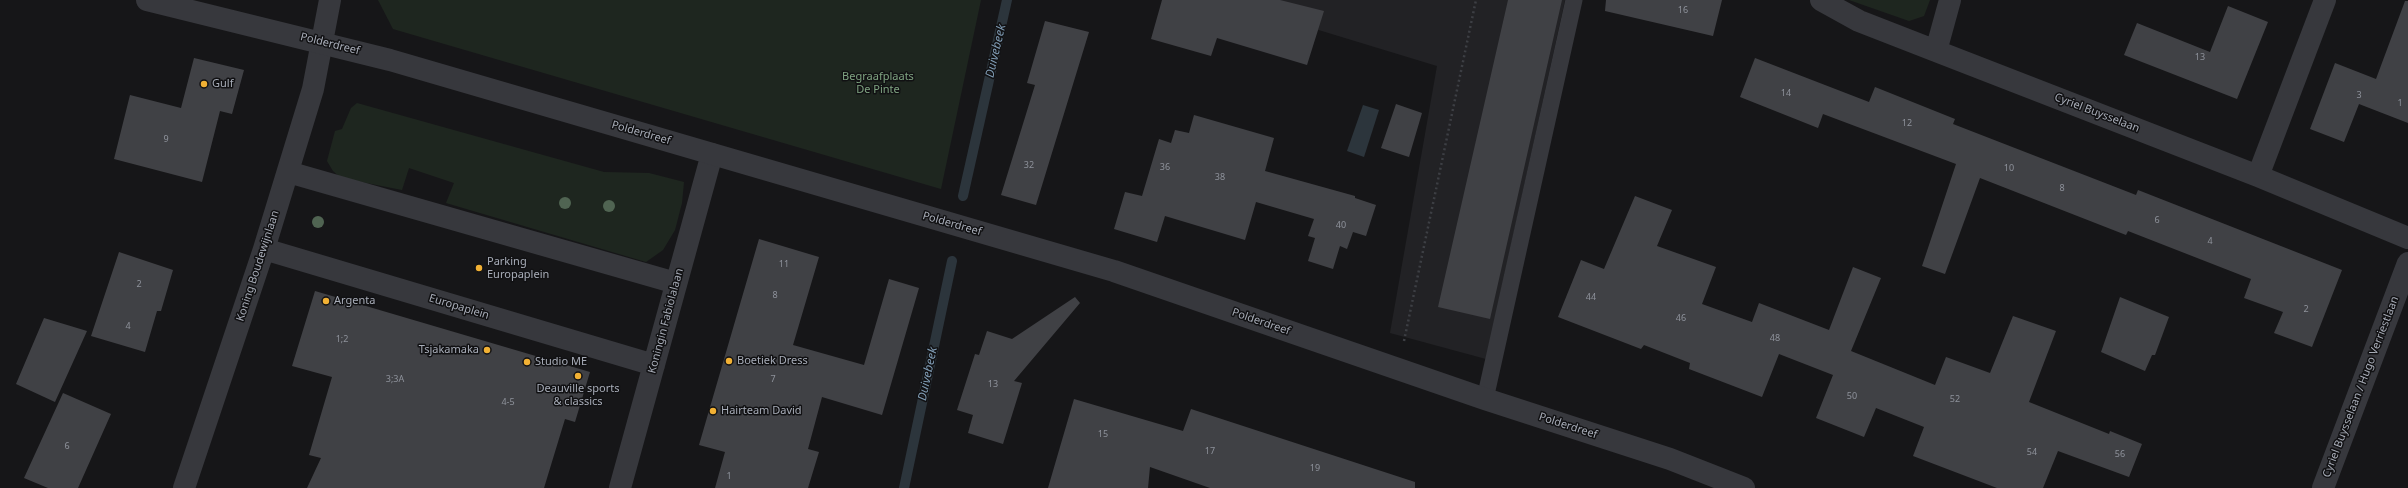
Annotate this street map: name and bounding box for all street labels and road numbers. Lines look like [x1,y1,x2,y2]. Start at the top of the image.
street label: Polderdreef [299,30,361,58]
street label: Cyriel Buysselaan [2053,91,2141,135]
street label: Polderdreef [610,118,672,148]
street label: Koning Boudewijnlaan [234,209,282,323]
street label: Polderdreef [921,209,983,239]
street label: Koningin Fabiolalaan [646,267,686,375]
street label: Europaplein [427,292,491,322]
street label: Cyriel Buysselaan / Hugo Verriestlaan [2320,295,2402,479]
street label: Polderdreef [1230,306,1292,338]
street label: Polderdreef [1537,410,1599,442]

